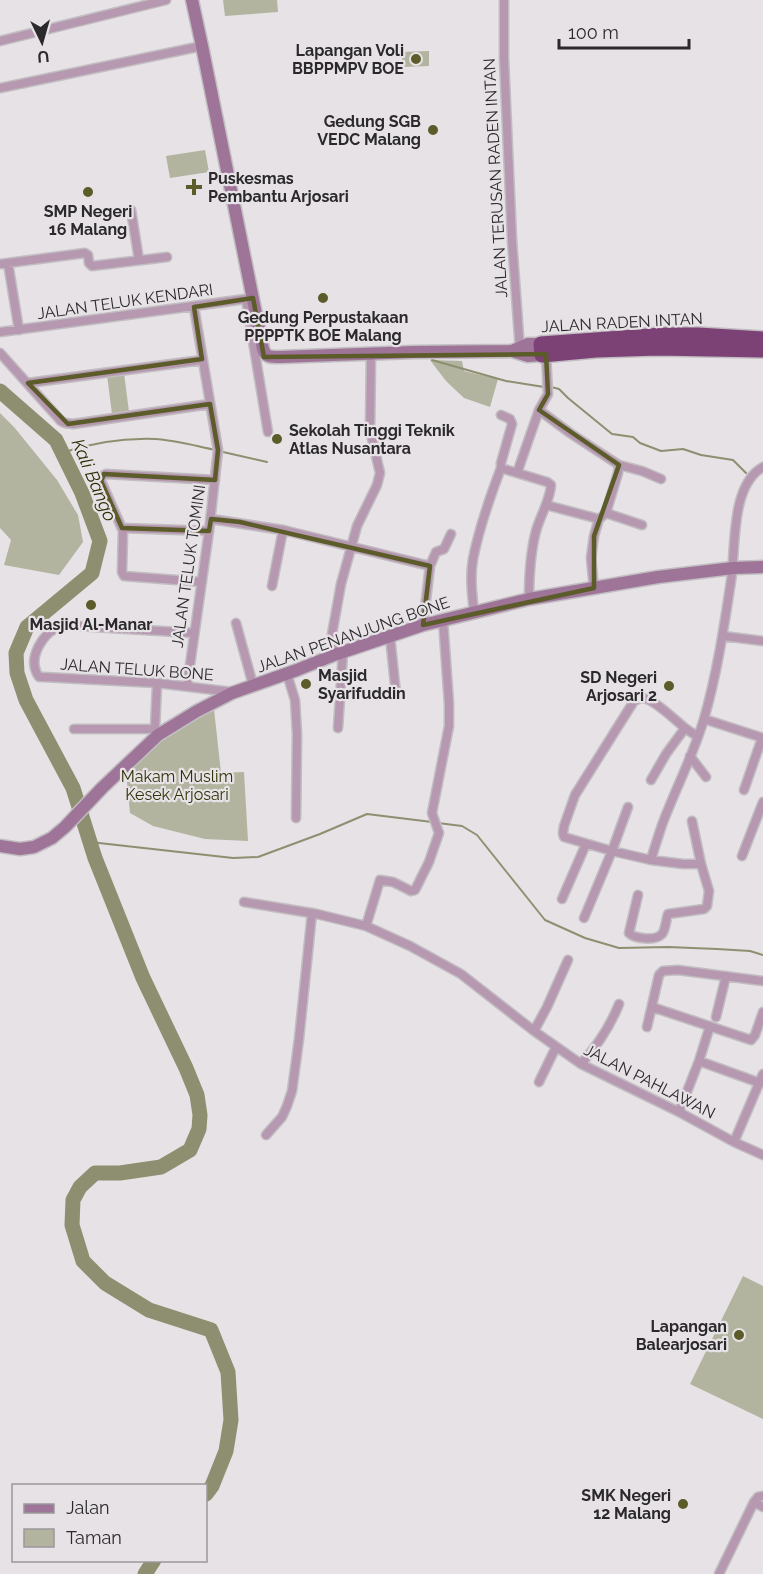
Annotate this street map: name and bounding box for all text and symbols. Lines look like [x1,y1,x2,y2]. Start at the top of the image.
north arrow [12,12,72,72]
scale bar [559,12,690,50]
text: 100 m [568,22,619,43]
place label: Lapangan Voli BBPPMPV BOE [292,41,404,78]
text: U [36,46,50,66]
marker: Lapangan Voli BBPPMPV BOE [409,52,423,66]
street label: JALAN TERUSAN RADEN INTAN [480,58,511,298]
place label: Gedung SGB VEDC Malang [317,112,421,149]
marker: Gedung SGB VEDC Malang [426,123,440,137]
place label: Puskesmas Pembantu Arjosari [208,169,349,206]
marker: Puskesmas Pembantu Arjosari [185,178,203,196]
marker: SMP Negeri 16 Malang [81,185,95,199]
place label: SMP Negeri 16 Malang [44,202,132,239]
street label: JALAN TELUK KENDARI [36,280,214,323]
marker: Gedung Perpustakaan PPPPTK BOE Malang [316,291,330,305]
place label: Gedung Perpustakaan PPPPTK BOE Malang [238,308,408,345]
street label: JALAN RADEN INTAN [541,309,703,336]
place label: Sekolah Tinggi Teknik Atlas Nusantara [289,421,455,458]
marker: Sekolah Tinggi Teknik Atlas Nusantara [270,432,284,446]
water label: Kali Bango [68,435,121,524]
street label: JALAN TELUK TOMINI [168,483,209,649]
street label: JALAN PENANJUNG BONE [254,592,452,676]
marker: Masjid Al-Manar [84,598,98,612]
place label: Masjid Al-Manar [29,615,153,634]
street label: JALAN TELUK BONE [60,655,215,684]
place label: Masjid Syarifuddin [318,666,406,703]
place label: SD Negeri Arjosari 2 [580,668,657,705]
marker: Masjid Syarifuddin [299,677,313,691]
marker: SD Negeri Arjosari 2 [662,679,676,693]
park label: Makam Muslim Kesek Arjosari [121,767,233,804]
street label: JALAN PAHLAWAN [581,1040,719,1123]
place label: Lapangan Balearjosari [636,1317,727,1354]
marker: Lapangan Balearjosari [732,1328,746,1342]
legend [12,1484,207,1562]
place label: SMK Negeri 12 Malang [581,1486,671,1523]
text: Jalan [66,1497,110,1518]
marker: SMK Negeri 12 Malang [676,1497,690,1511]
text: Taman [66,1527,122,1548]

